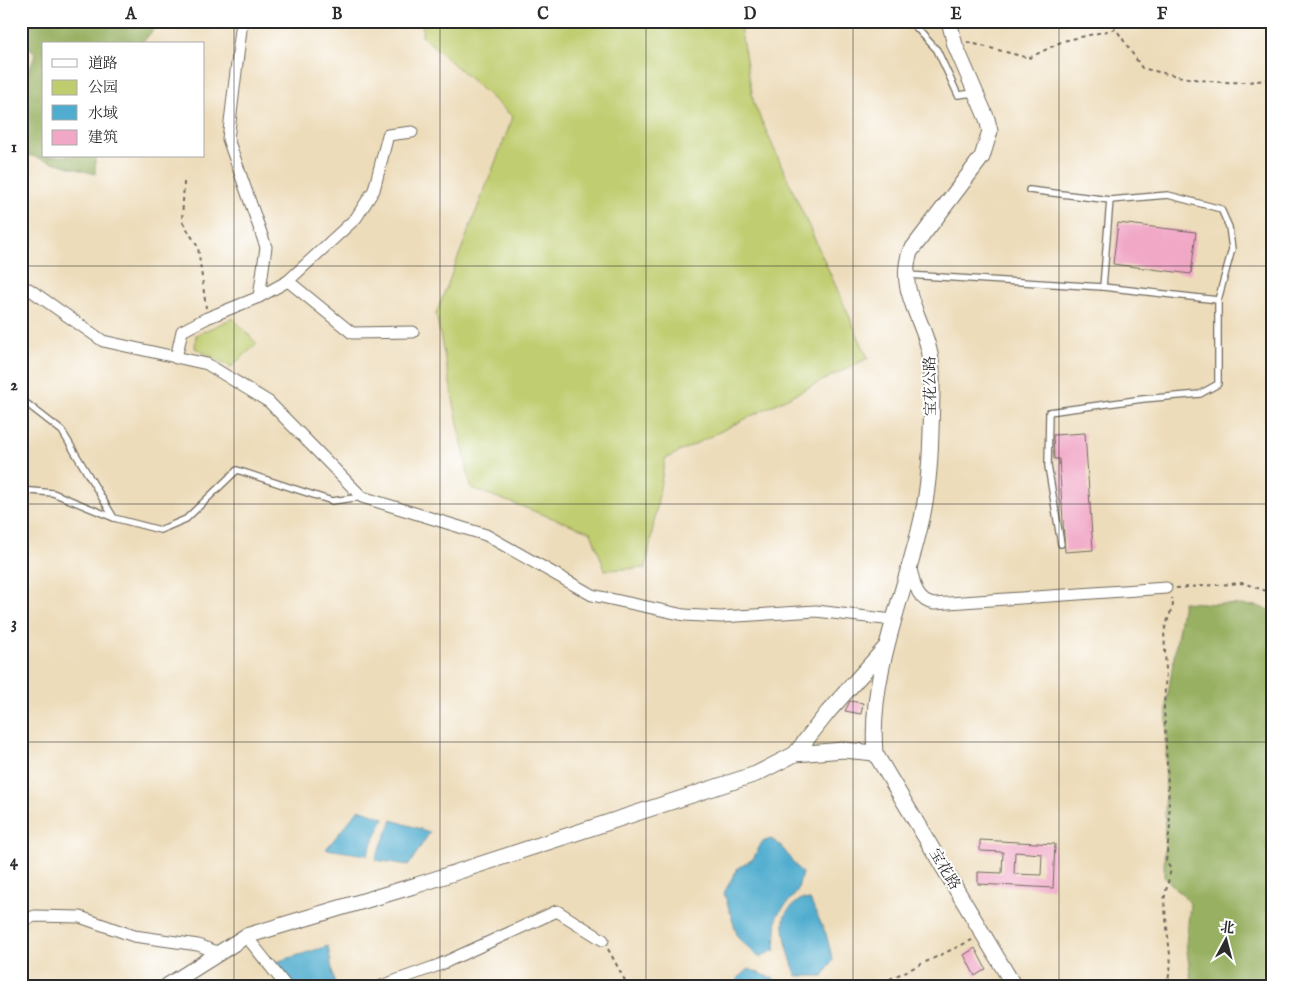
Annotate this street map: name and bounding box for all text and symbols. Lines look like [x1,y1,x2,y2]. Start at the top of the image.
text: A [125,5,138,25]
text: B [332,5,343,25]
text: C [537,5,549,25]
text: D [744,5,757,25]
text: E [950,5,962,25]
text: F [1157,5,1168,25]
legend [42,42,205,158]
text: 道路 [88,54,118,73]
text: 公园 [88,78,118,97]
text: 水域 [88,104,118,123]
text: 建筑 [88,128,118,147]
text: 1 [11,138,17,158]
street label: 宝花公路 [920,356,941,416]
text: 2 [10,376,18,396]
text: 3 [11,614,17,634]
street label: 宝花路 [925,845,964,893]
text: 4 [10,852,19,872]
north arrow [1200,914,1250,964]
text: 北 [1219,918,1236,938]

